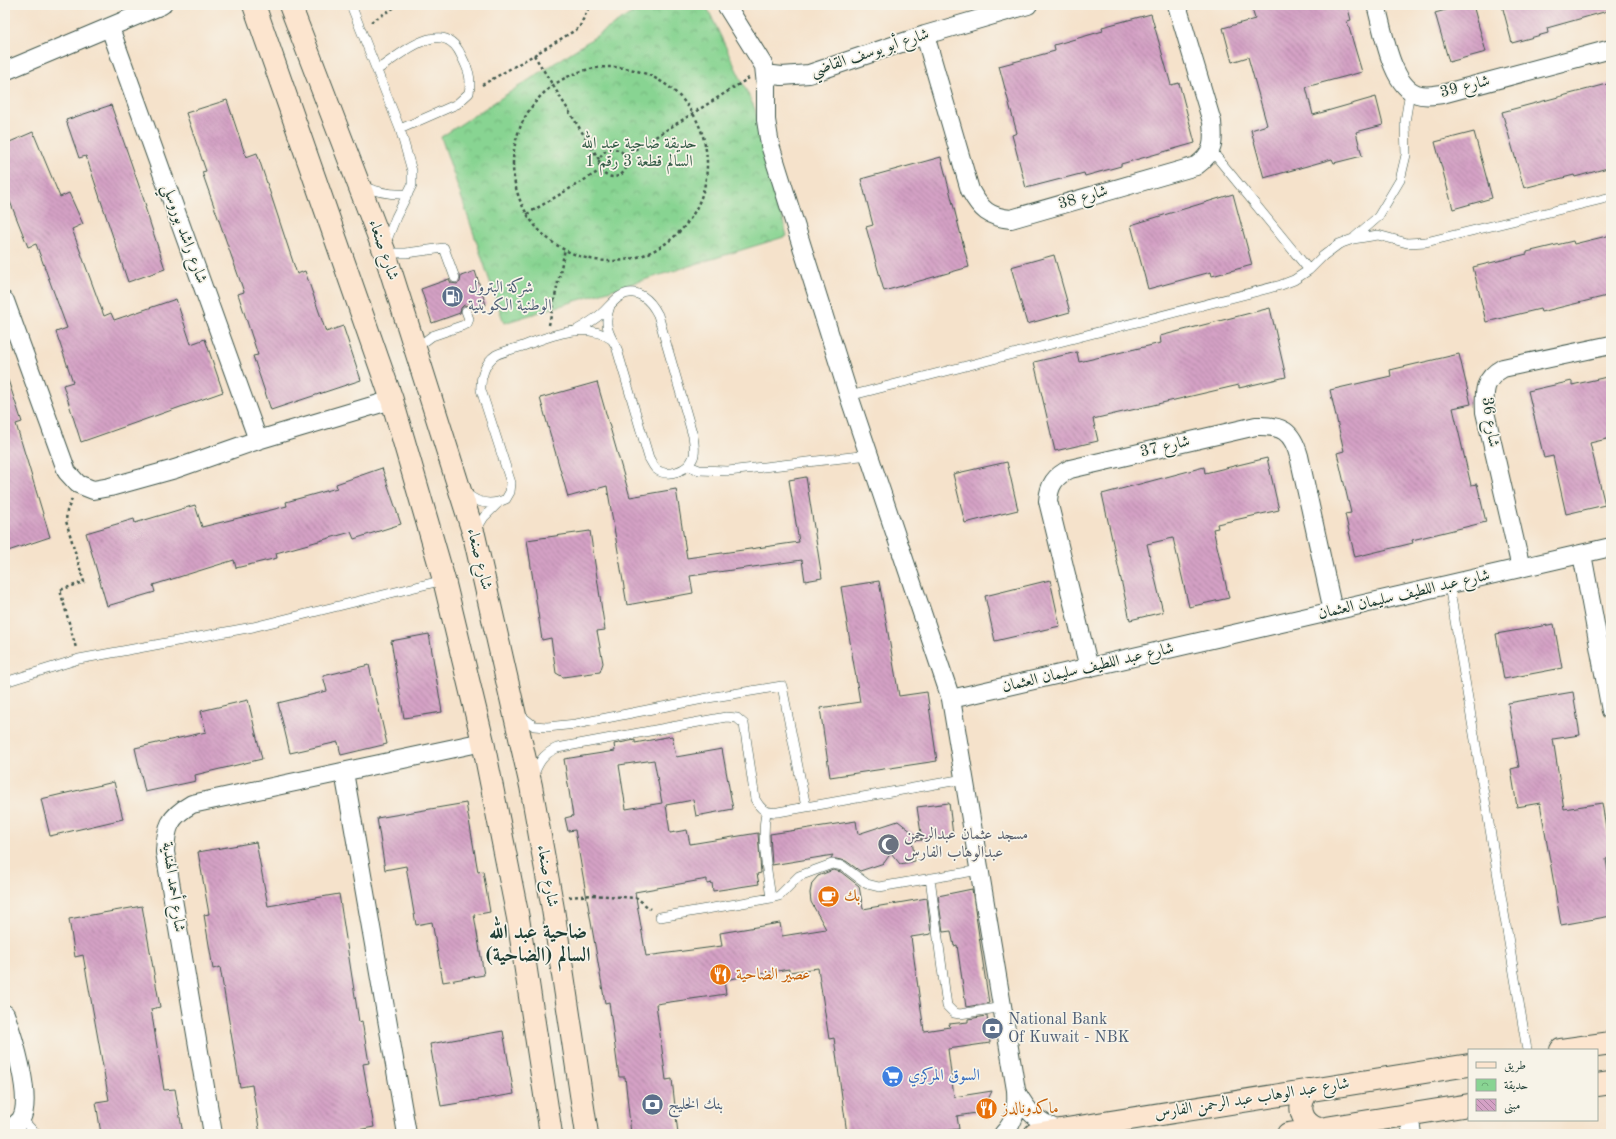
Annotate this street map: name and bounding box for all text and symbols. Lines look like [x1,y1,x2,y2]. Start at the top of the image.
street label: شارع أبو يوسف القاضي [807,22,933,85]
street label: شارع 39 [1438,73,1493,105]
park label: حديقة ضاحية عبد الله السالم قطعة 3 رقم 1 [581,130,697,176]
street label: شارع راشد بوروسلي [153,182,209,288]
street label: شارع 38 [1056,183,1111,217]
street label: شارع صنعاء [361,218,401,284]
place label: شركة البترول الوطنية الكويتية [468,277,552,315]
fuel station icon: شركة البترول الوطنية الكويتية [440,284,466,310]
street label: شارع 36 [1475,396,1501,449]
street label: شارع 37 [1138,433,1192,464]
street label: شارع صنعاء [460,527,494,592]
street label: شارع عبد اللطيف سليمان العثمان [1317,567,1492,626]
street label: شارع عبد اللطيف سليمان العثمان [1001,640,1176,699]
place label: مسجد عثمان عبدالرحمن عبدالوهاب الفارس [904,826,1028,862]
mosque icon: مسجد عثمان عبدالرحمن عبدالوهاب الفارس [876,831,902,857]
street label: شارع أحمد الهندية [155,840,192,934]
street label: شارع صنعاء [530,844,560,909]
cafe icon: بك [815,884,841,910]
place label: بك [844,888,860,905]
district label: ضاحية عبد الله السالم (الضاحية) [485,915,591,972]
restaurant icon: عصير الضاحية [708,962,734,988]
place label: عصير الضاحية [736,967,810,983]
place label: National Bank Of Kuwait - NBK [1008,1012,1130,1046]
bank icon: National Bank Of Kuwait - NBK [980,1016,1006,1042]
legend [1468,1049,1598,1121]
text: طريق [1504,1060,1526,1073]
supermarket icon: السوق المركزي [879,1063,905,1089]
place label: السوق المركزي [908,1066,980,1087]
street label: شارع عبد الوهاب عبد الرحمن الفارس [1153,1075,1351,1126]
text: حديقة [1504,1080,1528,1093]
bank icon: بنك الخليج [639,1092,665,1118]
place label: بنك الخليج [668,1096,723,1118]
restaurant icon: ماكدونالدز [974,1096,1000,1122]
place label: ماكدونالدز [1000,1098,1059,1117]
text: مبنى [1504,1100,1520,1114]

